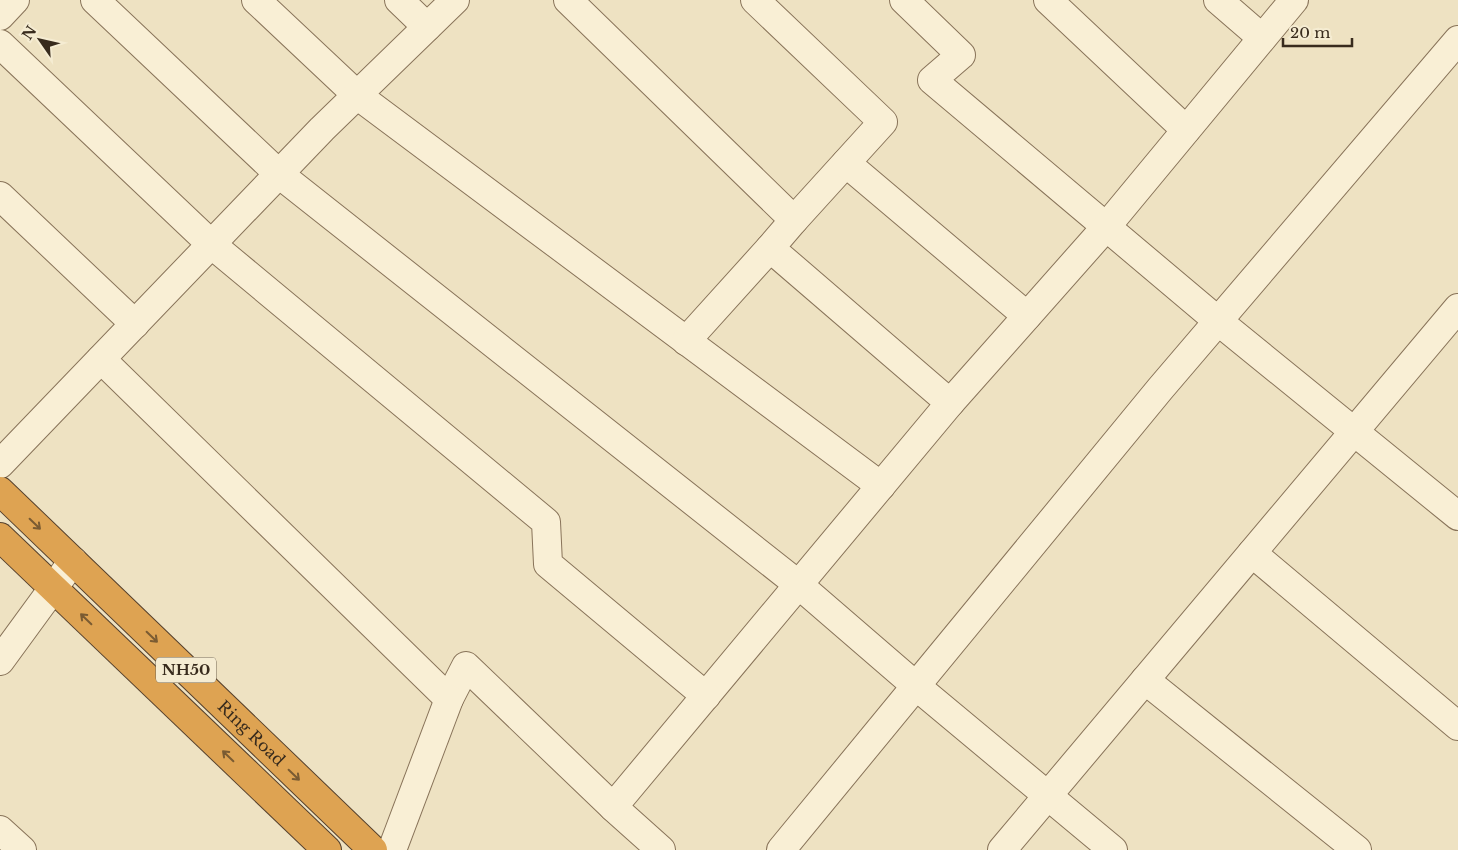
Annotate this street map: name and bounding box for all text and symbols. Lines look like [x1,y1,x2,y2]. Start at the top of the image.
north arrow [15,15,65,65]
scale bar [1283,15,1352,47]
text: N [18,22,40,43]
text: 20 m [1290,23,1330,42]
one-way arrow [29,518,41,530]
one-way arrow [80,613,92,625]
one-way arrow [146,631,158,643]
road number: NH50 [156,658,216,682]
street label: Ring Road [214,696,289,770]
one-way arrow [222,750,235,762]
one-way arrow [288,768,300,781]

